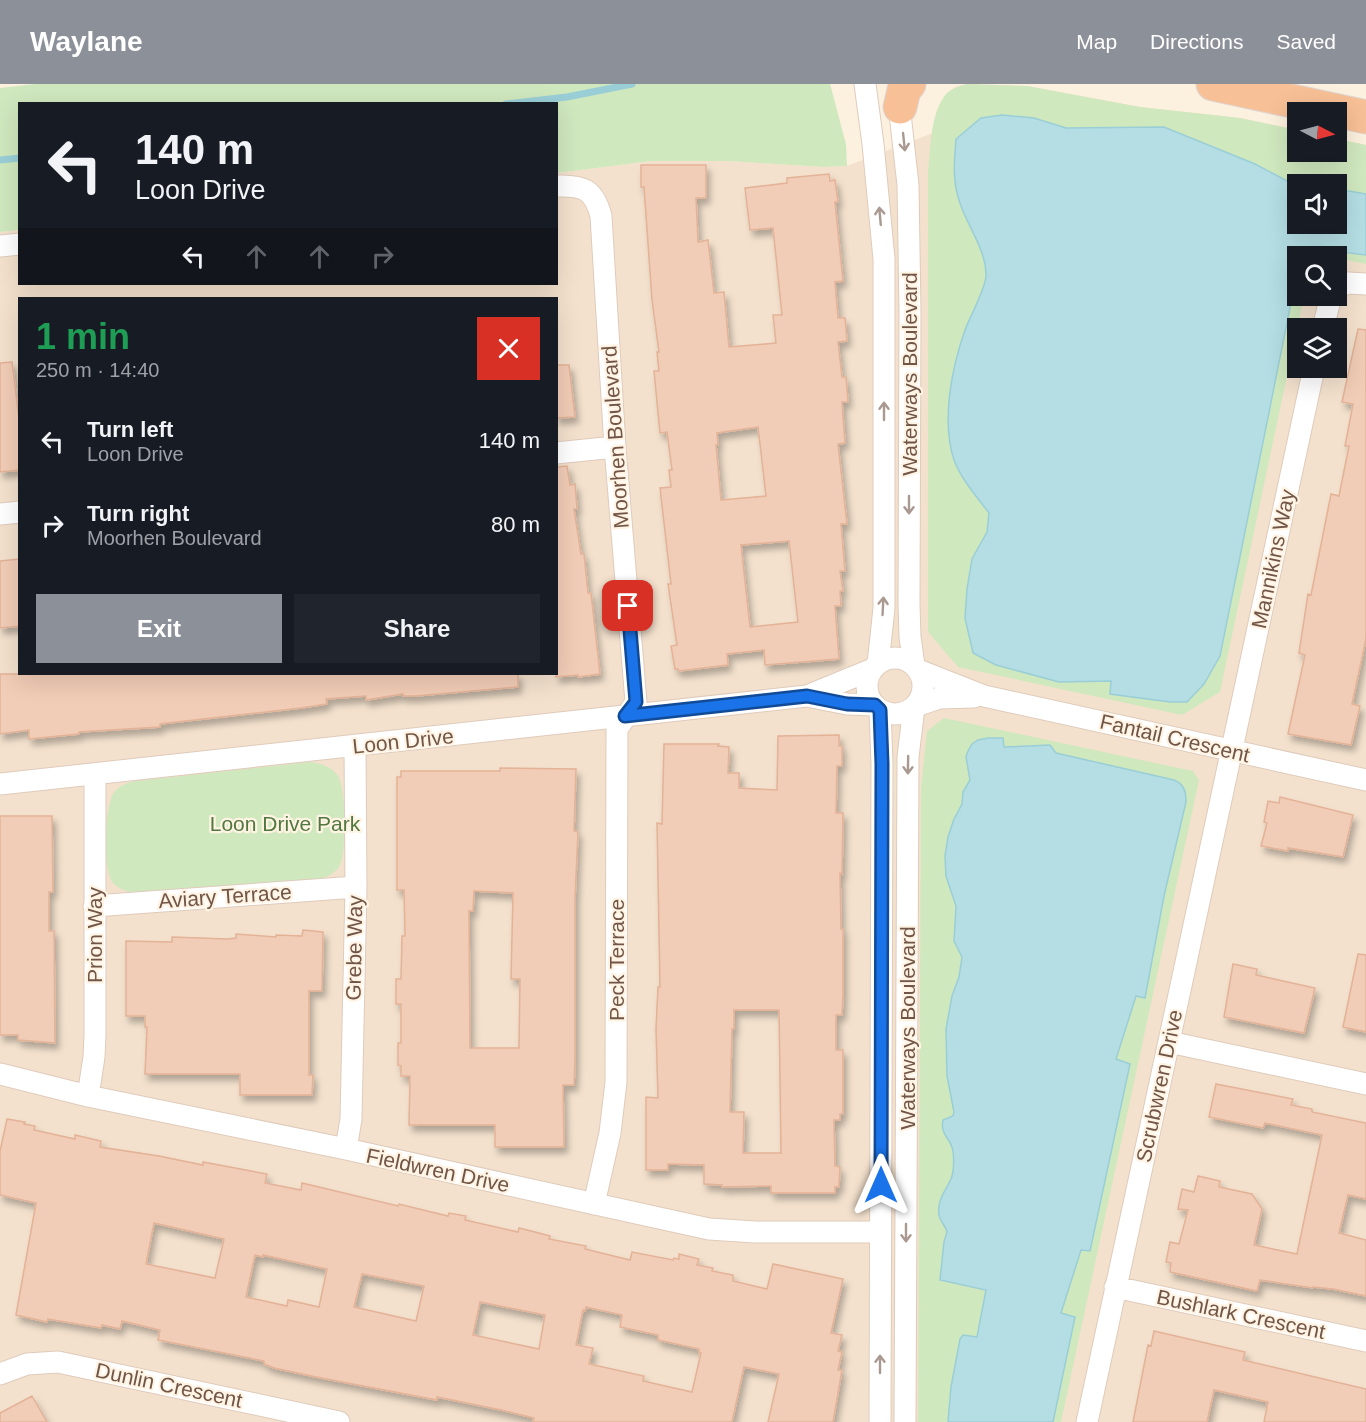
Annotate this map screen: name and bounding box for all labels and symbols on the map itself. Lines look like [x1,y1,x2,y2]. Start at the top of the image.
north arrow [1287,102,1347,162]
one-way arrow [899,131,910,151]
one-way arrow [874,207,885,227]
street label: Waterways Boulevard [898,272,921,476]
street label: Moorhen Boulevard [597,345,633,529]
one-way arrow [878,402,890,422]
street label: Mannikins Way [1247,487,1299,631]
one-way arrow [903,494,915,514]
pin [602,580,653,631]
one-way arrow [878,597,889,617]
street label: Fantail Crescent [1098,710,1252,766]
street label: Loon Drive [351,724,455,758]
one-way arrow [902,755,914,775]
park label: Loon Drive Park [210,812,361,835]
street label: Aviary Terrace [158,880,292,912]
street label: Prion Way [83,886,106,983]
street label: Grebe Way [342,895,366,1001]
street label: Peck Terrace [605,899,628,1021]
street label: Waterways Boulevard [896,926,919,1130]
street label: Scrubwren Drive [1132,1008,1186,1164]
street label: Fieldwren Drive [364,1144,512,1196]
position arrow [849,1153,913,1217]
one-way arrow [900,1223,912,1243]
street label: Bushlark Crescent [1155,1285,1327,1343]
one-way arrow [874,1354,886,1374]
street label: Dunlin Crescent [94,1358,245,1412]

